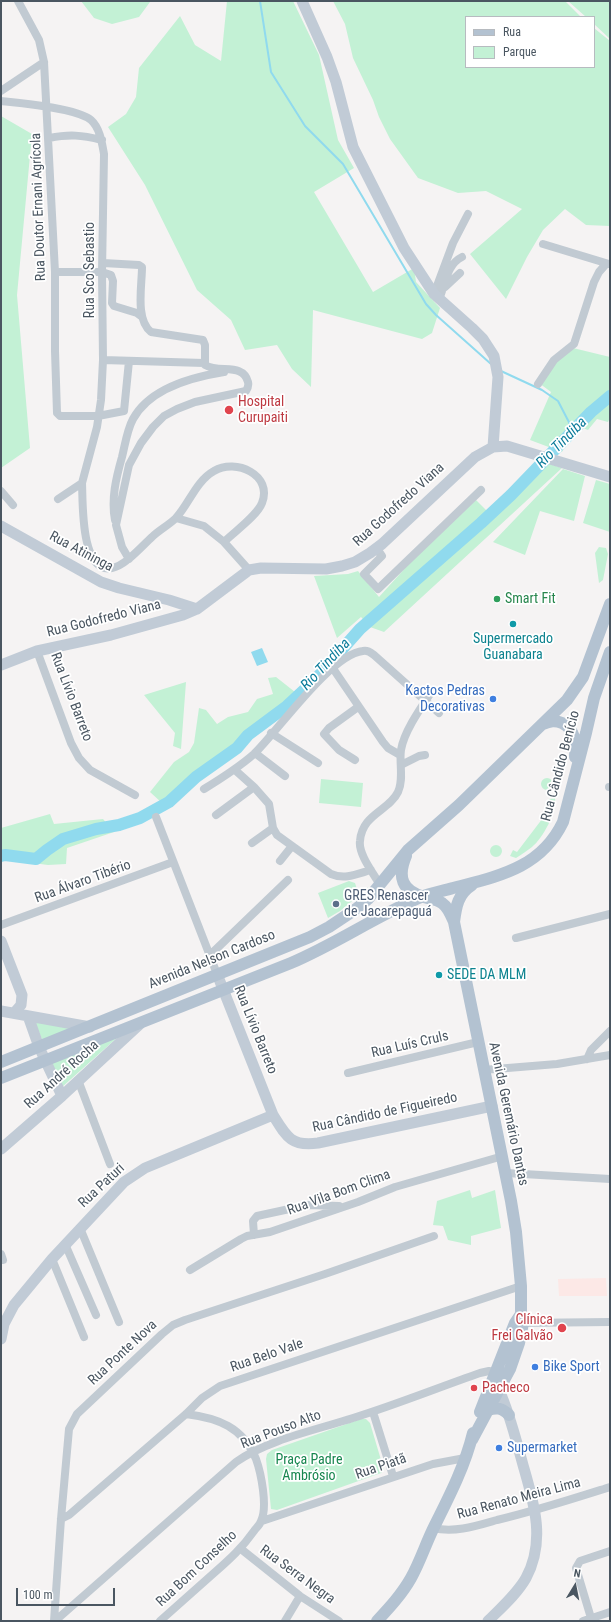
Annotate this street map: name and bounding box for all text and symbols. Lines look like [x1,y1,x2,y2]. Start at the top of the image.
legend [465,16,595,68]
text: Rua [503,25,521,39]
text: Parque [503,45,536,59]
street label: Rua Doutor Ernani Agrícola [28,133,50,281]
street label: Rua Sco Sebastio [82,222,98,318]
place label: Hospital Curupaiti [238,394,288,426]
marker: Hospital Curupaiti [223,404,235,416]
water label: Rio Tindiba [533,414,591,472]
street label: Rua Godofredo Viana [350,460,448,550]
street label: Rua Atininga [46,528,116,576]
place label: Smart Fit [505,591,556,607]
marker: Smart Fit [492,594,502,604]
street label: Rua Godofredo Viana [45,597,163,641]
marker: Supermercado Guanabara [508,619,518,629]
place label: Supermercado Guanabara [473,631,553,664]
water label: Rio Tindiba [297,635,355,695]
street label: Rua Lívio Barreto [46,650,96,744]
place label: Kactos Pedras Decorativas [405,683,485,716]
marker: Kactos Pedras Decorativas [488,694,498,704]
street label: Rua Cândido Benício [538,709,584,823]
street label: Rua Álvaro Tibério [33,857,133,907]
place label: GRES Renascer de Jacarepaguá [344,888,432,920]
marker: GRES Renascer de Jacarepaguá [331,899,341,909]
street label: Avenida Nelson Cardoso [146,927,278,993]
place label: SEDE DA MLM [447,967,526,983]
marker: SEDE DA MLM [434,970,444,980]
street label: Rua Lívio Barreto [230,983,280,1077]
street label: Rua Luís Cruls [370,1028,450,1062]
street label: Rua André Rocha [21,1037,103,1113]
street label: Avenida Geremário Dantas [485,1041,531,1187]
street label: Rua Cândido de Figueiredo [311,1089,459,1137]
street label: Rua Paturi [75,1160,129,1212]
street label: Rua Vila Bom Clima [285,1167,393,1219]
place label: Clínica Frei Galvão [492,1312,553,1344]
street label: Rua Ponte Nova [85,1317,161,1389]
marker: Clínica Frei Galvão [556,1322,568,1334]
street label: Rua Belo Vale [228,1336,306,1376]
place label: Bike Sport [543,1359,600,1375]
marker: Bike Sport [530,1362,540,1372]
place label: Pacheco [482,1380,530,1396]
marker: Pacheco [469,1383,479,1393]
street label: Rua Pouso Alto [239,1407,323,1453]
place label: Supermarket [507,1440,577,1456]
marker: Supermarket [494,1443,504,1453]
street label: Rua Piatã [353,1450,409,1484]
park label: Praça Padre Ambrósio [276,1452,342,1484]
street label: Rua Renato Meira Lima [455,1474,583,1524]
street label: Rua Bom Conselho [153,1527,241,1611]
street label: Rua Serra Negra [256,1542,338,1608]
north arrow [555,1566,595,1606]
text: N [573,1567,582,1581]
scale bar [18,1580,117,1606]
text: 100 m [23,1588,53,1602]

